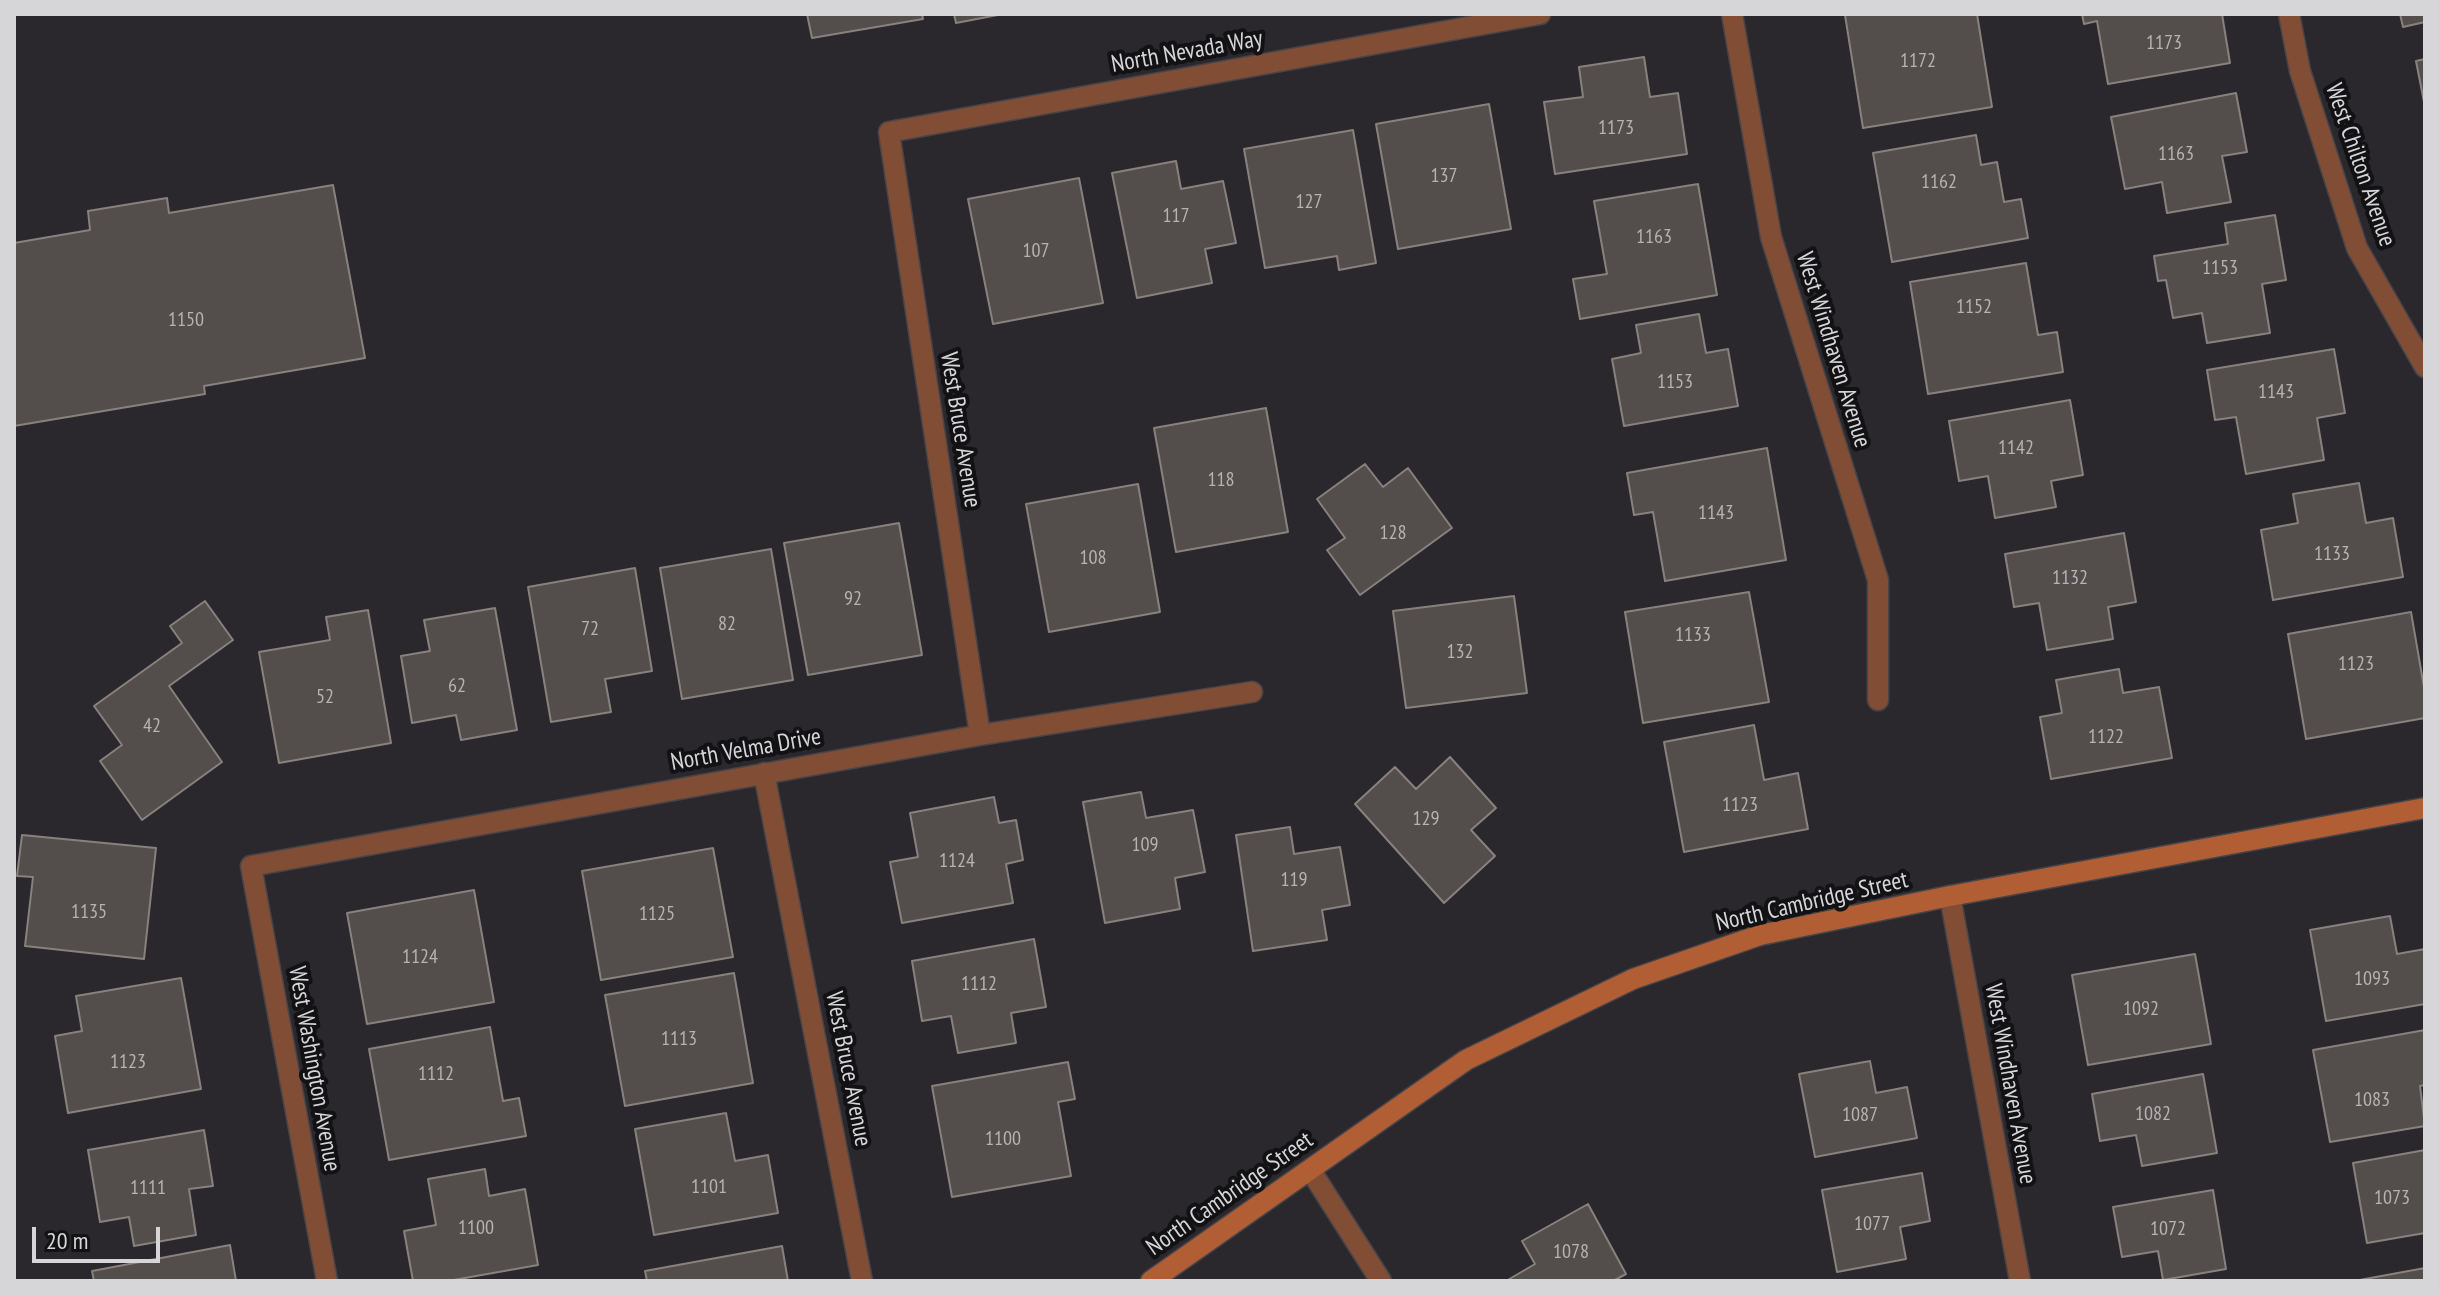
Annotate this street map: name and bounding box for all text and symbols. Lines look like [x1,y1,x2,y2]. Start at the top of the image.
street label: North Nevada Way [1109,25,1265,79]
house number: 1173 [2146,31,2182,55]
house number: 1172 [1900,49,1936,73]
street label: West Chilton Avenue [2319,80,2401,250]
house number: 1173 [1598,116,1634,140]
house number: 1163 [2158,142,2194,166]
house number: 137 [1431,164,1457,188]
house number: 1162 [1921,170,1957,194]
house number: 127 [1296,190,1322,214]
house number: 117 [1163,204,1189,228]
house number: 1163 [1636,225,1672,249]
house number: 107 [1023,239,1049,263]
street label: West Windhaven Avenue [1790,249,1876,451]
house number: 1153 [2202,256,2238,280]
house number: 1152 [1956,295,1992,319]
house number: 1150 [168,308,204,332]
street label: West Bruce Avenue [933,350,987,510]
house number: 1153 [1657,370,1693,394]
house number: 1143 [2258,380,2294,404]
house number: 1142 [1998,436,2034,460]
house number: 118 [1208,468,1234,492]
house number: 1143 [1698,501,1734,525]
house number: 128 [1380,521,1406,545]
house number: 1133 [2314,542,2350,566]
house number: 108 [1080,546,1106,570]
house number: 1132 [2052,566,2088,590]
house number: 92 [844,587,862,611]
house number: 82 [718,612,736,636]
house number: 72 [581,617,599,641]
house number: 1133 [1675,623,1711,647]
house number: 132 [1447,640,1473,664]
house number: 1123 [2338,652,2374,676]
house number: 62 [448,674,466,698]
house number: 52 [316,685,334,709]
house number: 42 [143,714,161,738]
street label: North Velma Drive [669,723,823,777]
house number: 1122 [2088,725,2124,749]
house number: 1123 [1722,793,1758,817]
house number: 129 [1413,807,1439,831]
house number: 109 [1132,833,1158,857]
house number: 1124 [939,849,975,873]
street label: North Cambridge Street [1713,866,1911,938]
house number: 119 [1281,868,1307,892]
house number: 1135 [71,900,107,924]
house number: 1125 [639,902,675,926]
house number: 1124 [402,945,438,969]
street label: West Washington Avenue [282,964,346,1174]
house number: 1093 [2354,967,2390,991]
house number: 1112 [961,972,997,996]
street label: West Windhaven Avenue [1978,982,2042,1186]
street label: West Bruce Avenue [819,989,877,1149]
house number: 1092 [2123,997,2159,1021]
house number: 1113 [661,1027,697,1051]
house number: 1123 [110,1050,146,1074]
house number: 1112 [418,1062,454,1086]
house number: 1083 [2354,1088,2390,1112]
house number: 1082 [2135,1102,2171,1126]
house number: 1087 [1842,1103,1878,1127]
street label: North Cambridge Street [1141,1126,1319,1262]
house number: 1100 [985,1127,1021,1151]
house number: 1101 [691,1175,727,1199]
house number: 1111 [130,1176,166,1200]
house number: 1073 [2374,1186,2410,1210]
scale bar [36,1211,164,1261]
house number: 1077 [1854,1212,1890,1236]
house number: 1100 [458,1216,494,1240]
house number: 1072 [2150,1217,2186,1241]
text: 20 m [46,1225,88,1256]
house number: 1078 [1553,1240,1589,1264]

